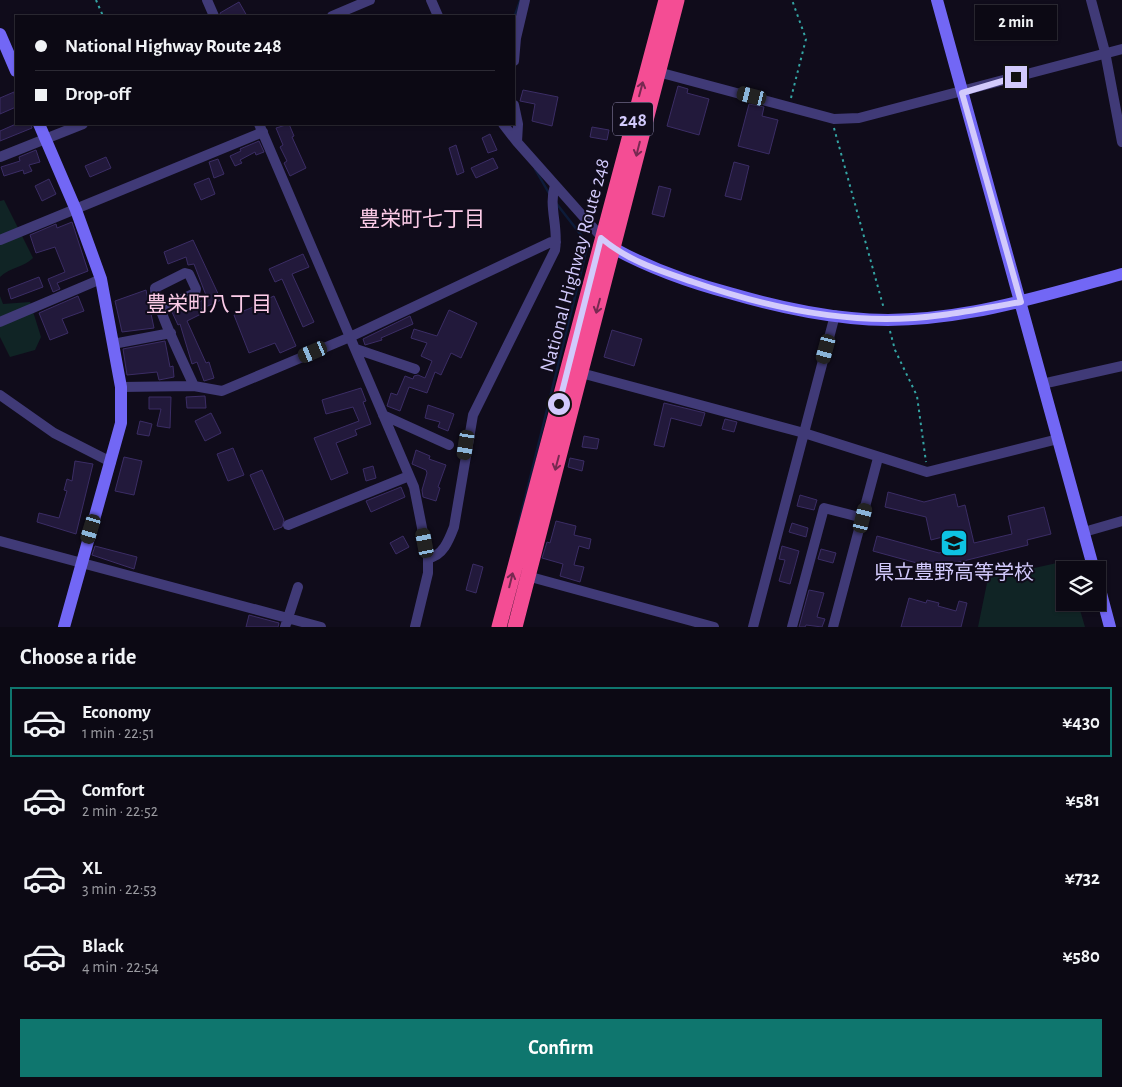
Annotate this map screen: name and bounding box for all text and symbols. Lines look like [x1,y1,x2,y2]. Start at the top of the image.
callout: 2 min [975,5,1057,40]
text: 2 min [998,14,1034,30]
text: National Highway Route 248 [65,37,282,56]
route end [1005,66,1027,88]
one-way arrow [637,82,647,98]
text: Drop-off [65,85,130,104]
car [735,85,768,107]
road number: 248 [613,102,653,136]
one-way arrow [633,140,643,156]
street label: National Highway Route 248 [537,156,613,374]
district label: 豊栄町七丁目 [359,208,485,230]
district label: 豊栄町八丁目 [146,293,272,315]
one-way arrow [593,298,602,314]
car [814,333,837,365]
car [296,339,329,365]
route start [548,393,570,415]
car [456,429,475,461]
one-way arrow [552,455,561,471]
car [852,502,873,534]
car [79,512,102,546]
car [414,527,435,559]
school or university icon: 県立豊野高等学校 [939,528,969,558]
map controls [1056,561,1106,611]
button: layers [1056,561,1106,611]
place label: 県立豊野高等学校 [874,562,1034,583]
one-way arrow [507,572,516,588]
text: Choose a ride [20,646,136,668]
icon: car [22,700,67,745]
text: Economy [82,703,151,722]
text: ¥430 [1062,713,1100,732]
text: 1 min · 22:51 [82,725,154,741]
icon: car [22,778,67,823]
text: Comfort [82,781,144,800]
text: ¥581 [1066,791,1100,810]
text: 2 min · 22:52 [82,803,158,819]
icon: car [22,856,67,901]
text: XL [82,859,102,878]
text: ¥732 [1065,869,1100,888]
text: 3 min · 22:53 [82,881,157,897]
icon: car [22,934,67,979]
text: Black [82,937,124,956]
text: ¥580 [1063,947,1100,966]
text: 4 min · 22:54 [82,959,159,975]
button: Confirm [20,1019,1102,1077]

